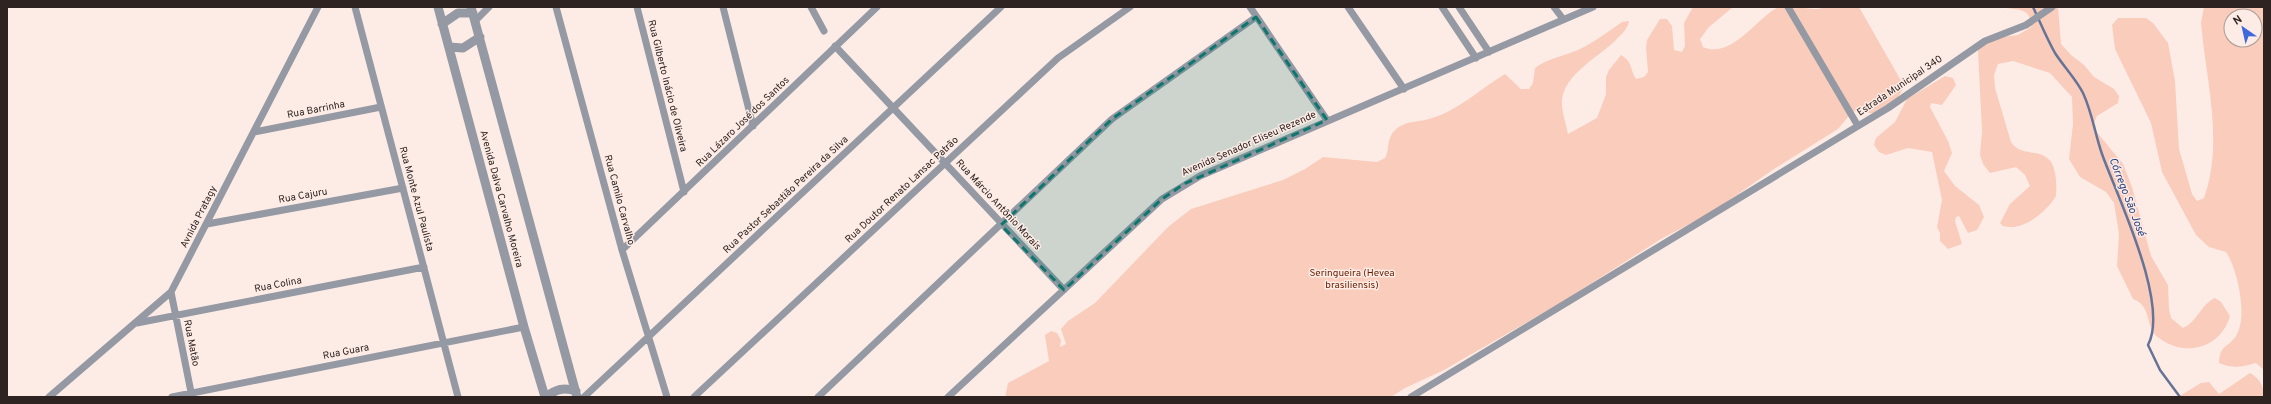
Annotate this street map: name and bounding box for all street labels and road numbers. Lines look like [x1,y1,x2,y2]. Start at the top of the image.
street label: Rua Gilberto Inácio de Oliveira [644,19,690,153]
street label: Estrada Municipal 340 [1855,53,1945,119]
street label: Rua Lázaro José dos Santos [694,74,793,170]
street label: Rua Barrinha [286,98,346,122]
street label: Avenida Senador Eliseu Rezende [1180,108,1318,180]
street label: Avenida Dalva Carvalho Moreira [476,129,526,269]
street label: Rua Pastor Sebastião Pereira da Silva [721,133,851,257]
street label: Rua Doutor Renato Lansac Patrão [843,134,962,246]
street label: Rua Monte Azul Paulista [396,145,436,253]
street label: Rua Camilo Carvalho [601,153,637,247]
street label: Rua Márcio Antônio Morais [953,157,1044,253]
street label: Avnida Pratagy [178,184,220,250]
street label: Rua Cajuru [277,185,329,207]
street label: Rua Colina [253,274,303,296]
street label: Rua Matão [180,319,202,368]
street label: Rua Guara [322,341,370,363]

